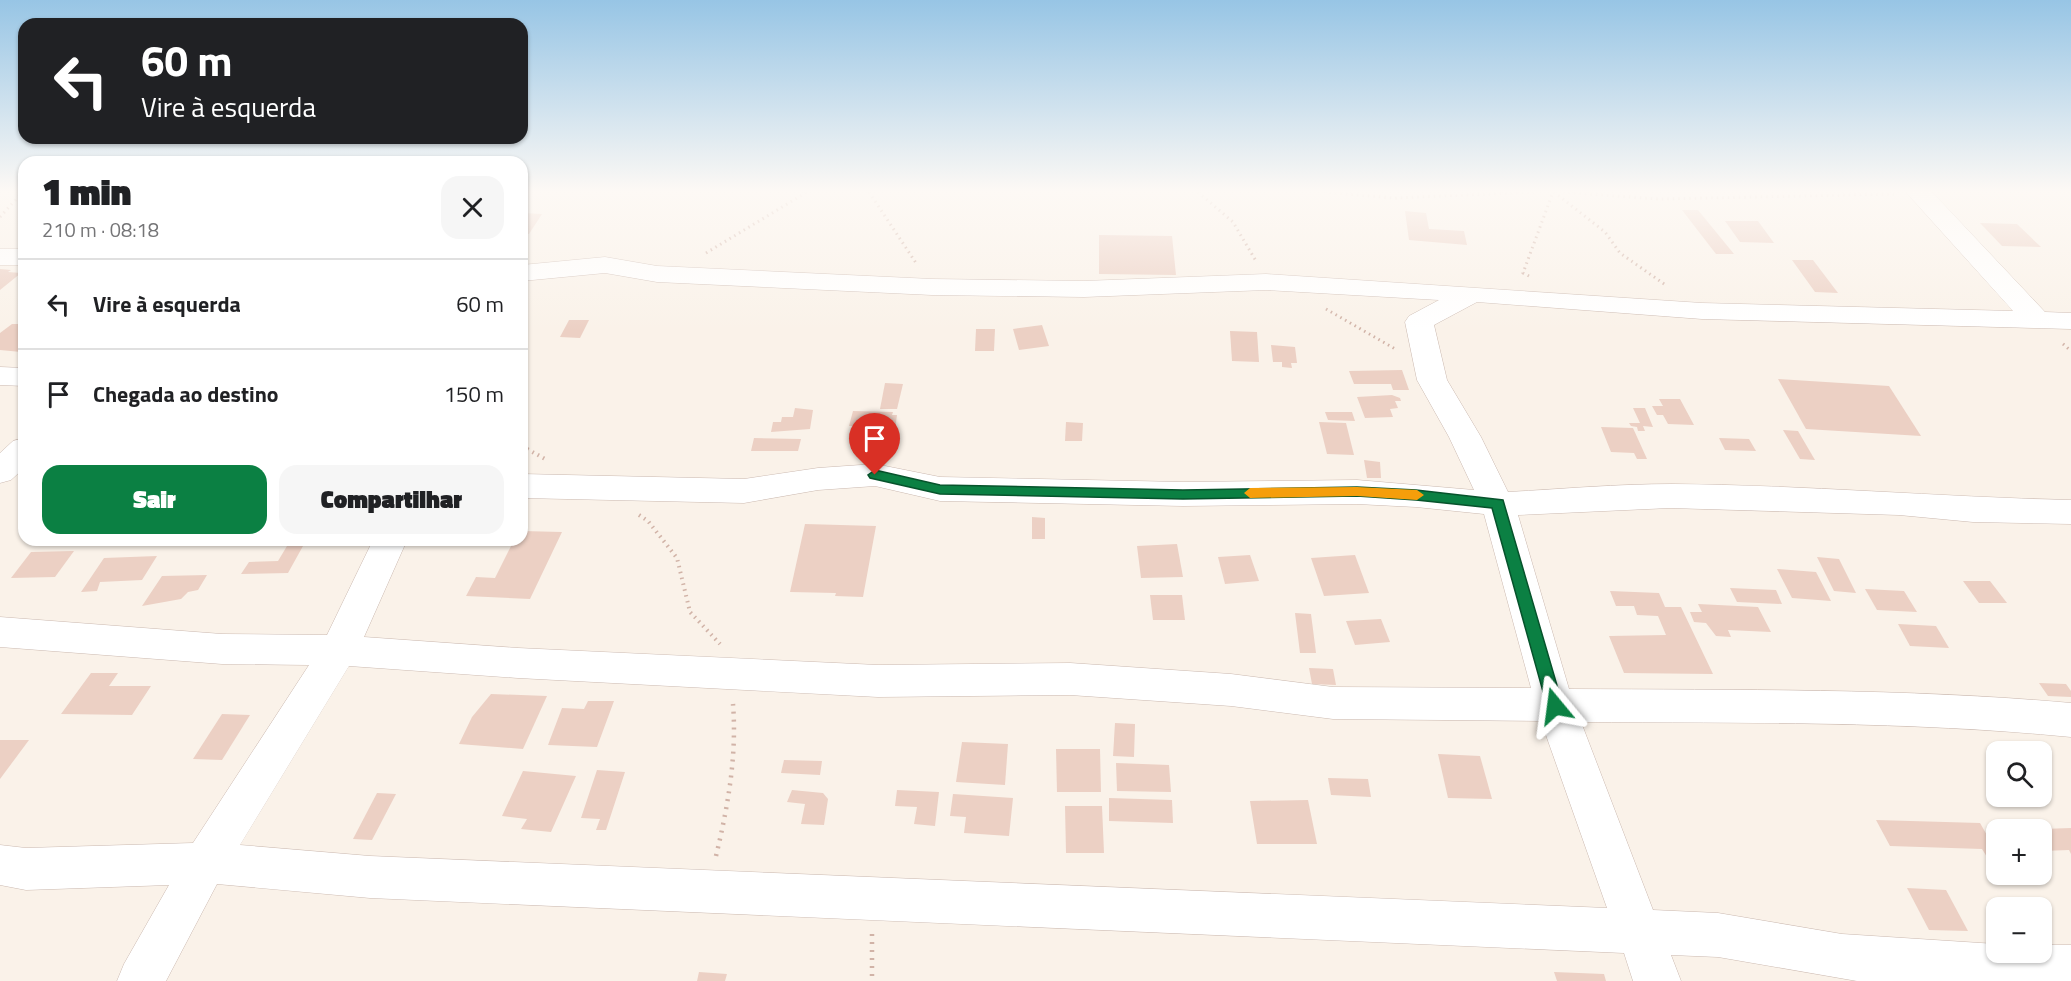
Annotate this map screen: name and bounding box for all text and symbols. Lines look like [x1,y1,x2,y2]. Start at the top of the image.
text: 60 m [141,28,233,92]
icon: left [42,42,120,120]
text: Vire à esquerda [141,86,316,127]
text: 1 min [42,164,131,219]
button: close [441,176,504,239]
text: 210 m · 08:18 [42,214,159,245]
text: Vire à esquerda [93,287,241,321]
text: 60 m [456,287,504,321]
icon: left [42,288,75,321]
text: Chegada ao destino [93,377,279,411]
text: 150 m [444,377,504,411]
icon: arrive [42,378,75,411]
pin [849,413,900,475]
icon: arrive [858,422,891,455]
button: Sair [42,465,267,534]
button: Compartilhar [279,465,504,534]
position arrow [1523,674,1587,738]
map controls [1986,741,2052,963]
button: search [1986,741,2052,807]
button: + [1986,819,2052,885]
button: − [1986,897,2052,963]

